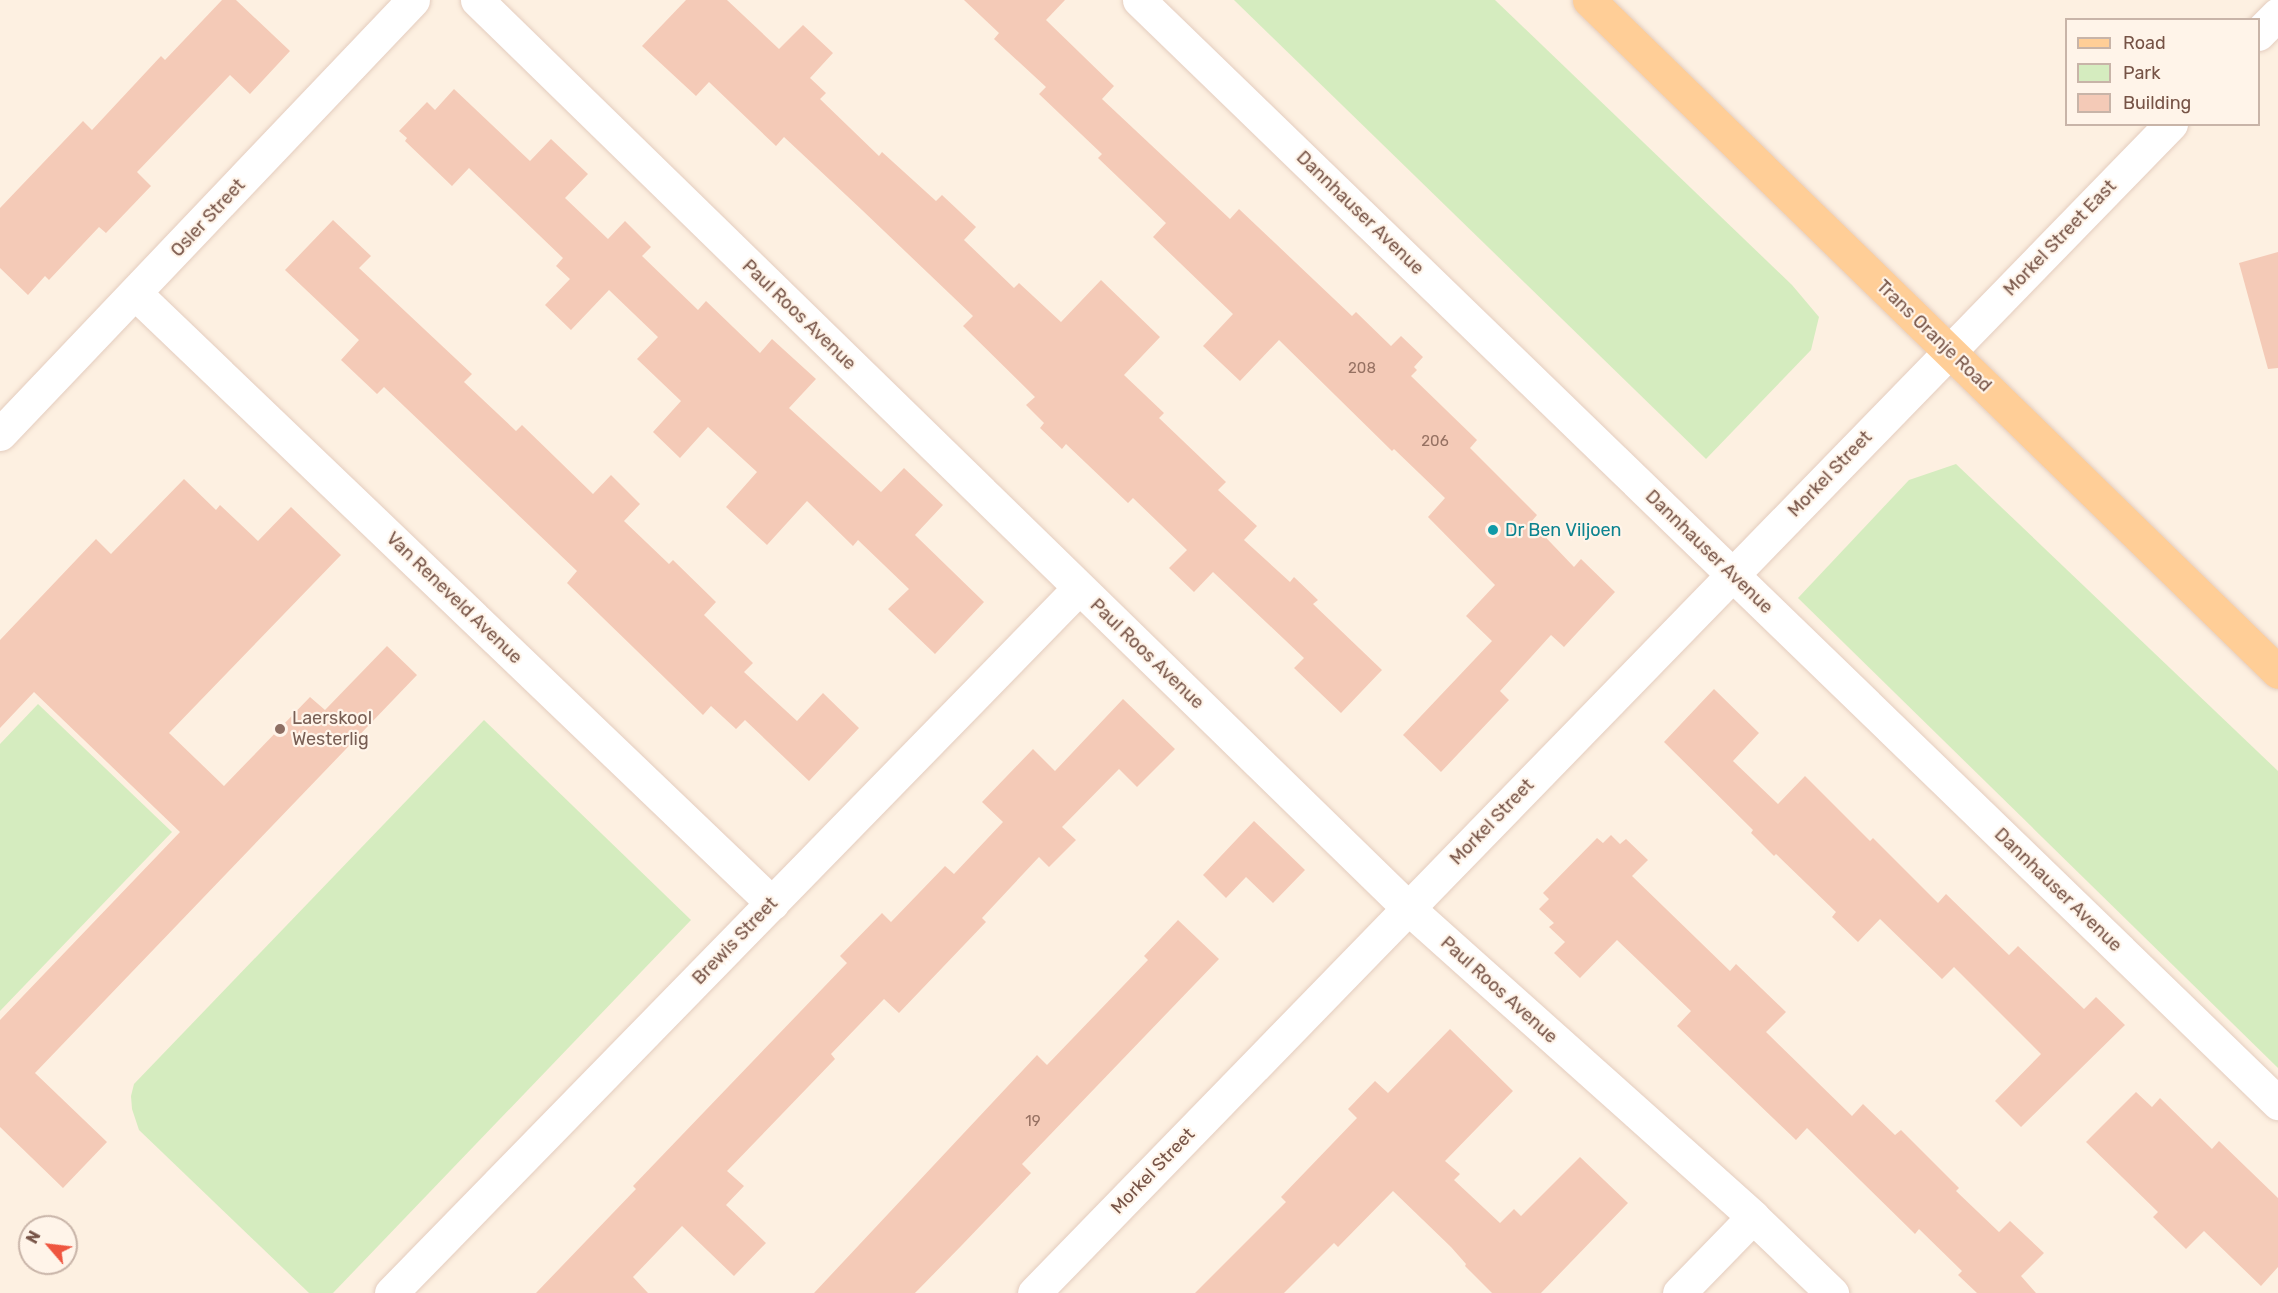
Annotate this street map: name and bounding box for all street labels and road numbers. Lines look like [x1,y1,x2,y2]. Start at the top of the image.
street label: Dannhauser Avenue [1292,146,1428,280]
street label: Osler Street [166,174,250,262]
street label: Morkel Street East [1999,176,2121,300]
street label: Paul Roos Avenue [738,255,860,375]
street label: Trans Oranje Road [1872,276,1996,396]
street label: Morkel Street [1784,426,1876,522]
street label: Dannhauser Avenue [1641,485,1777,619]
street label: Van Reneveld Avenue [382,527,526,669]
street label: Paul Roos Avenue [1086,594,1208,714]
street label: Morkel Street [1446,774,1538,870]
street label: Dannhauser Avenue [1990,823,2126,957]
street label: Brewis Street [688,893,782,989]
street label: Paul Roos Avenue [1436,932,1562,1048]
street label: Morkel Street [1107,1123,1199,1219]

